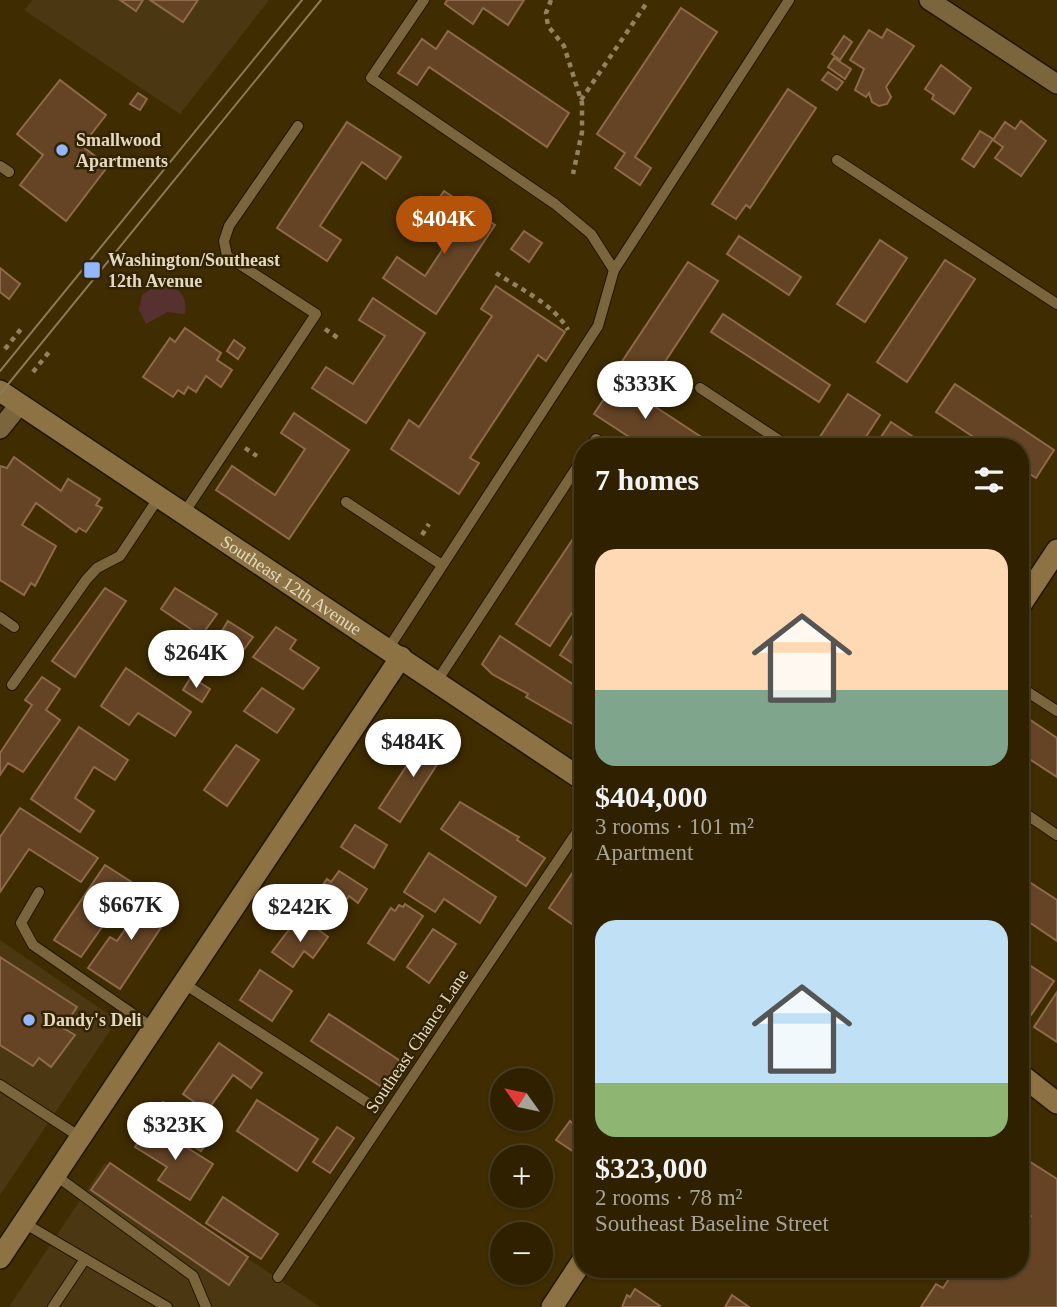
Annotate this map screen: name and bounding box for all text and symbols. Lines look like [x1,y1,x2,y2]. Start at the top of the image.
place label: Smallwood Apartments [76,130,168,171]
marker: Smallwood Apartments [54,142,70,158]
pin: $404K [395,196,493,256]
text: $404K [412,206,476,231]
place label: Washington/Southeast 12th Avenue [108,250,280,291]
marker: Washington/Southeast 12th Avenue [82,260,102,280]
pin: $333K [596,362,694,421]
text: $333K [613,371,677,396]
icon: filters [970,461,1008,499]
text: 7 homes [595,463,699,496]
street label: Southeast 12th Avenue [217,531,365,639]
icon: home [739,595,865,721]
pin: $264K [147,630,245,690]
text: $264K [164,640,228,665]
pin: $484K [364,720,462,779]
text: $484K [381,729,445,754]
text: $404,000 [595,780,708,813]
text: 3 rooms · 101 m² [595,814,754,839]
text: Apartment [595,840,693,865]
pin: $667K [82,883,180,942]
pin: $242K [251,884,349,944]
text: $667K [99,892,163,917]
text: $242K [268,894,332,919]
street label: Southeast Chance Lane [361,965,473,1117]
icon: home [739,966,865,1092]
place label: Dandy's Deli [43,1010,142,1030]
marker: Dandy's Deli [21,1012,37,1028]
north arrow [490,1068,553,1130]
map controls [490,1068,553,1285]
pin: $323K [126,1102,224,1162]
text: $323K [143,1112,207,1137]
button: + [490,1145,553,1208]
text: $323,000 [595,1151,708,1184]
text: 2 rooms · 78 m² [595,1185,742,1210]
text: Southeast Baseline Street [595,1211,829,1236]
button: − [490,1222,553,1285]

